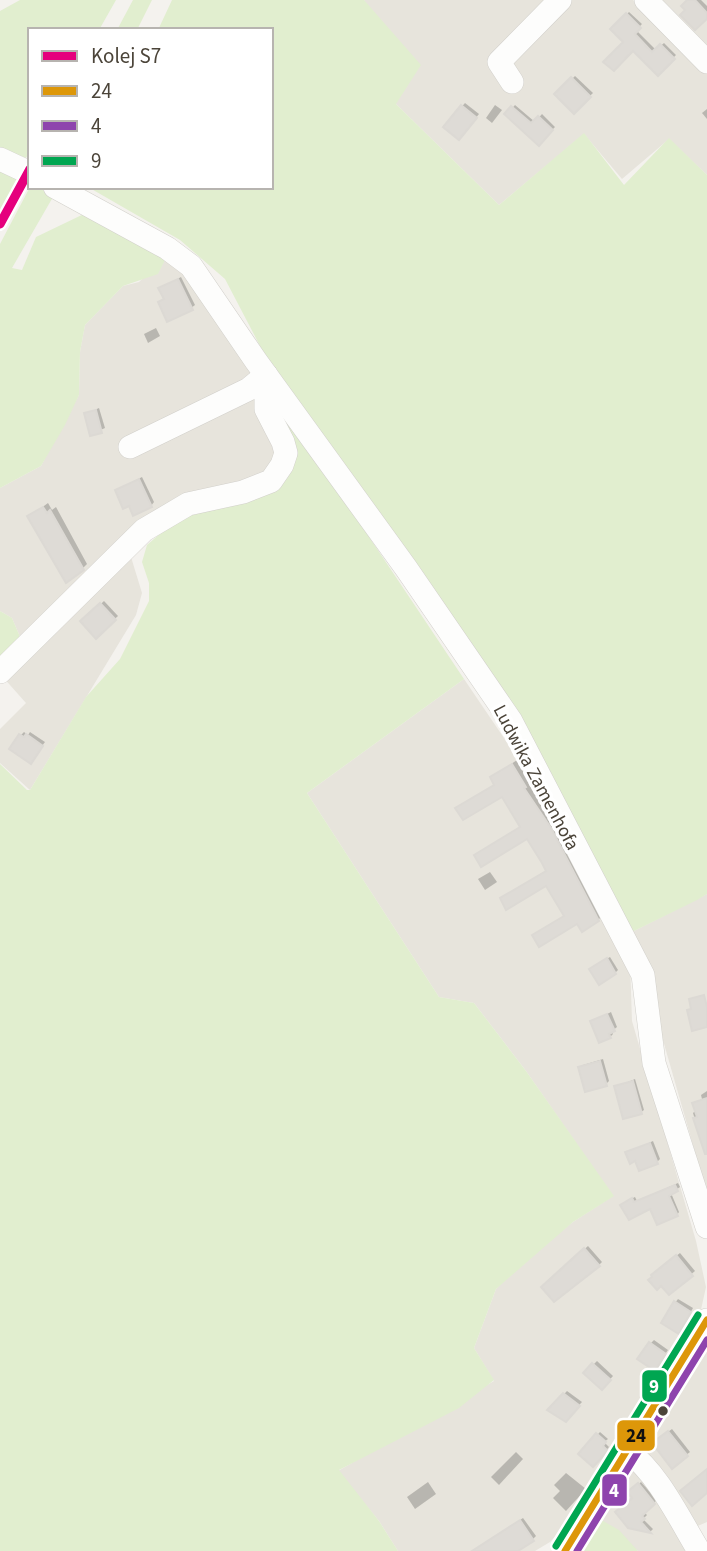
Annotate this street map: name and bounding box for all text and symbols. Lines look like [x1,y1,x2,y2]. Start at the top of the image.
legend [28,28,273,189]
text: Kolej S7 [91,41,161,71]
text: 24 [91,76,112,106]
text: 4 [91,111,101,141]
text: 9 [91,146,101,176]
street label: Ludwika Zamenhofa [486,700,585,855]
line badge: 9 [641,1369,668,1403]
text: 9 [649,1374,659,1401]
unlabelled marker [656,1404,670,1418]
line badge: 24 [616,1419,656,1452]
text: 24 [626,1423,646,1450]
line badge: 4 [601,1473,628,1507]
text: 4 [609,1478,619,1505]

